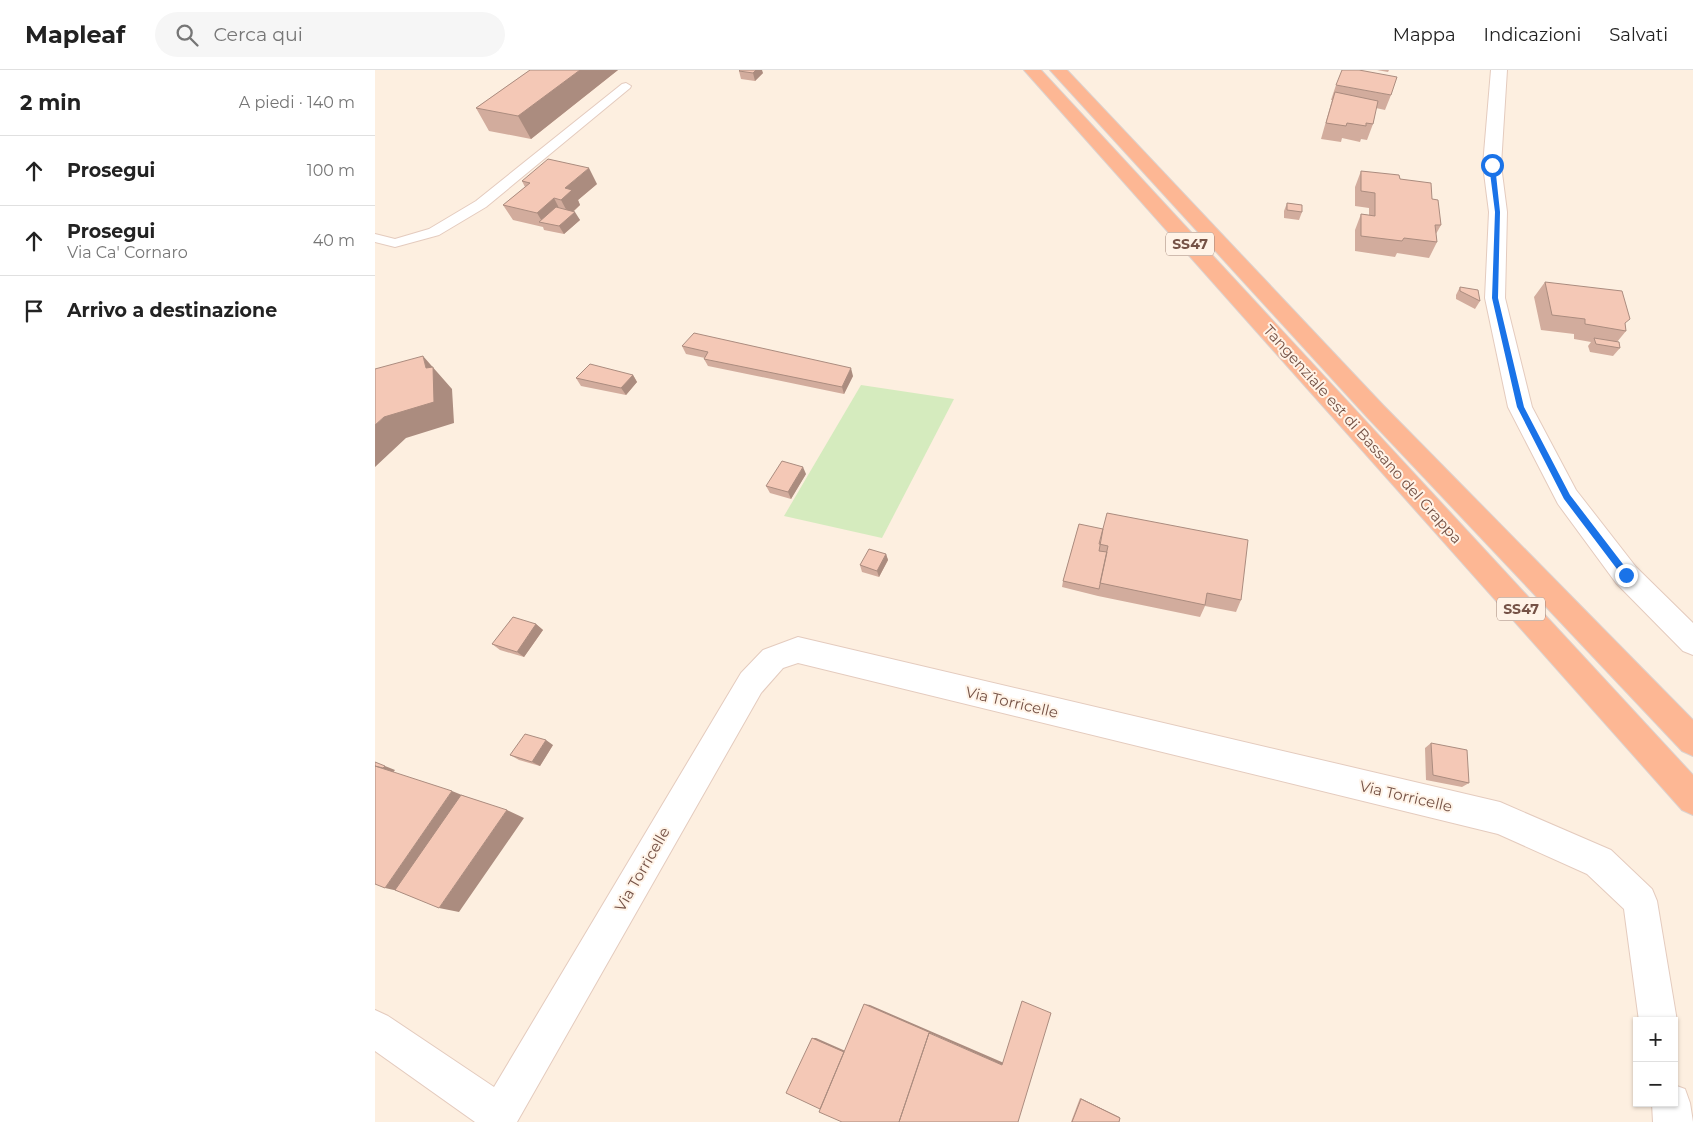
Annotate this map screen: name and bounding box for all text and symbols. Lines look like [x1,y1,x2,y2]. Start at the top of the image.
search box [155,12,505,57]
text: Mapleaf [25,20,125,49]
icon: search [173,21,201,49]
text: Cerca qui [213,23,303,46]
text: Mappa [1393,24,1456,46]
text: Indicazioni [1484,24,1581,46]
text: Salvati [1609,24,1668,46]
text: 2 min [20,90,81,115]
text: A piedi · 140 m [239,93,355,112]
route start [1481,154,1504,177]
icon: ahead [20,157,48,185]
text: Prosegui [67,159,155,182]
text: 100 m [307,161,355,180]
text: Prosegui [67,220,155,243]
icon: ahead [20,227,48,255]
text: 40 m [313,231,355,250]
road number: SS47 [1166,232,1214,255]
text: Via Ca' Cornaro [67,243,188,262]
icon: arrive [20,297,48,325]
text: Arrivo a destinazione [67,299,277,322]
street label: Tangenziale est di Bassano del Grappa [1260,321,1466,547]
route end [1615,564,1638,587]
road number: SS47 [1497,598,1545,620]
street label: Via Torricelle [964,682,1060,722]
street label: Via Torricelle [1358,776,1454,816]
street label: Via Torricelle [610,823,674,915]
map controls [1633,1017,1678,1107]
button: + [1633,1017,1678,1062]
button: − [1633,1062,1678,1107]

